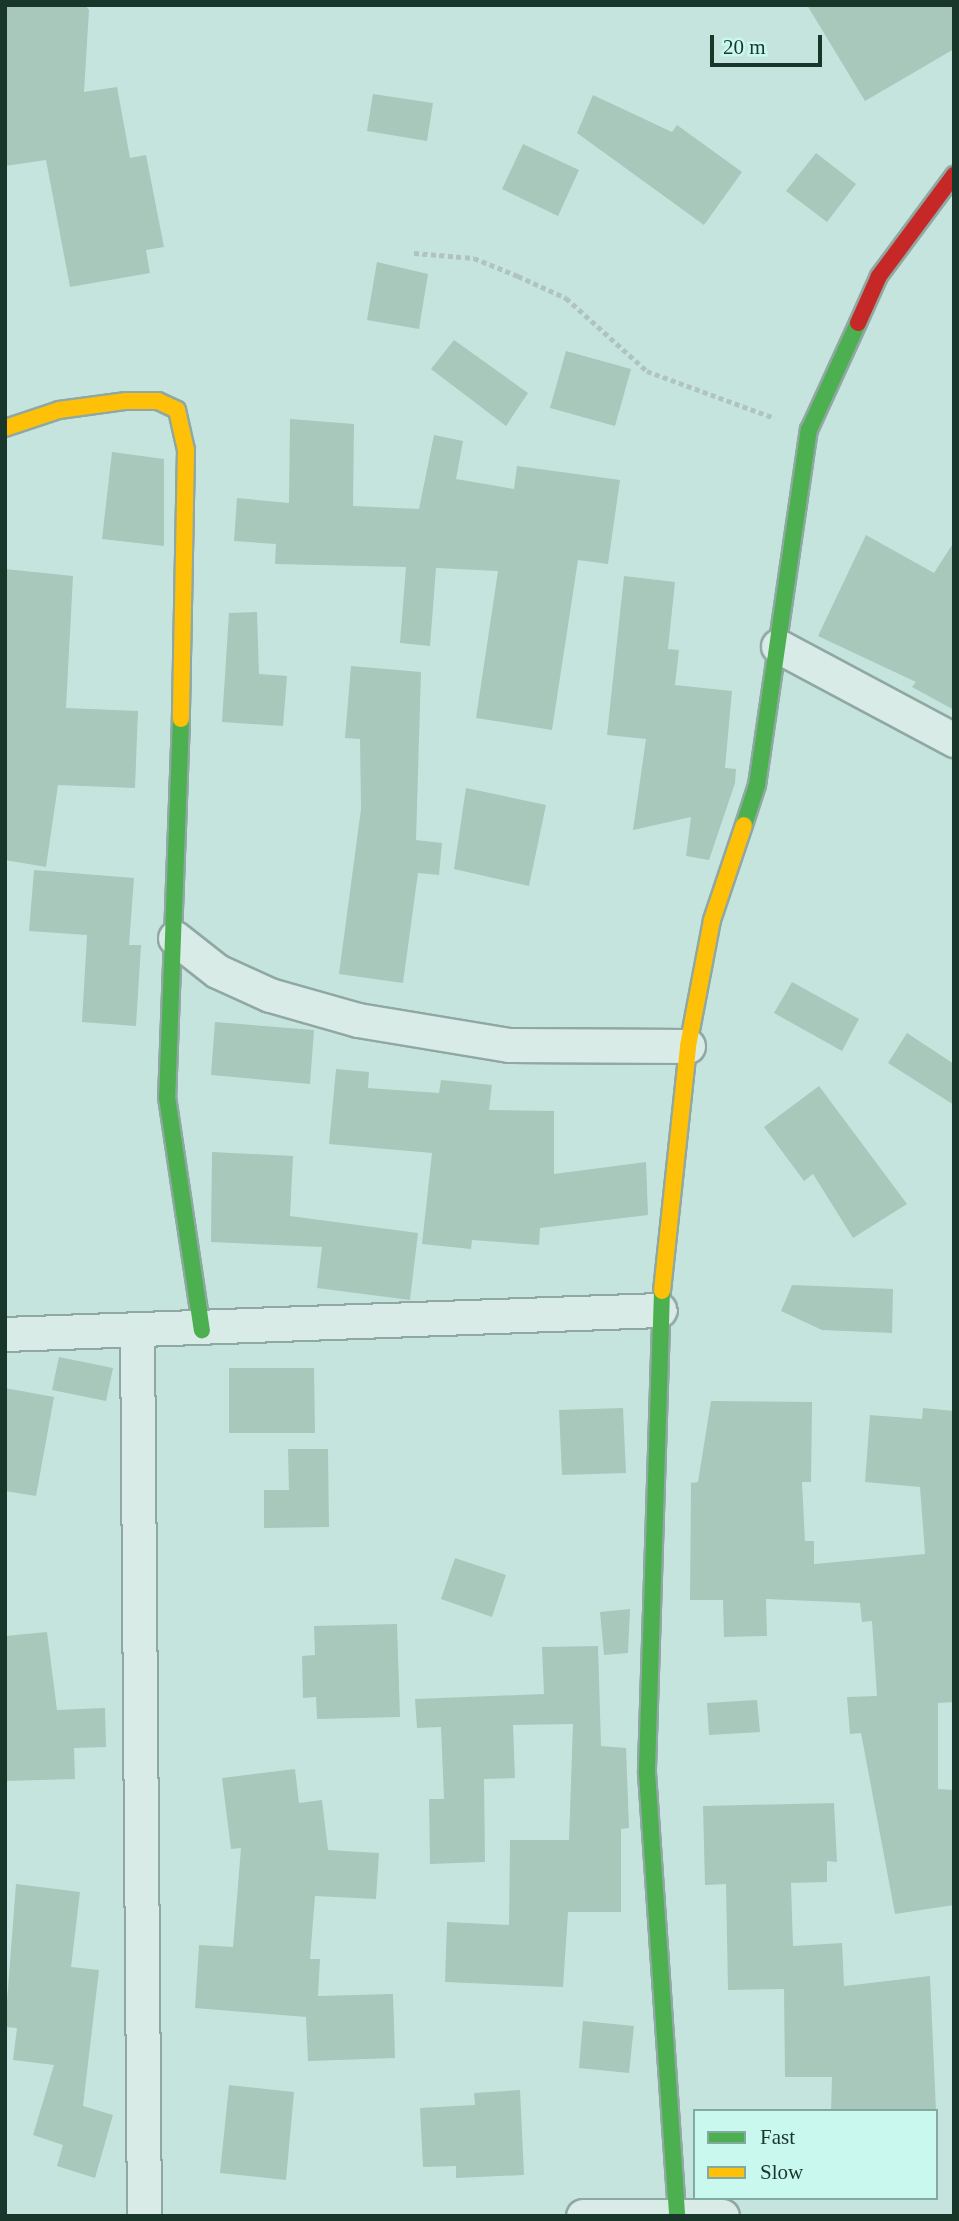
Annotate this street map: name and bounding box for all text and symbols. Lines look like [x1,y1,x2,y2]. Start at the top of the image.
scale bar [714,21,826,65]
text: 20 m [723,35,766,59]
legend [693,2109,938,2200]
text: Fast [760,2125,795,2149]
text: Slow [760,2160,803,2184]

